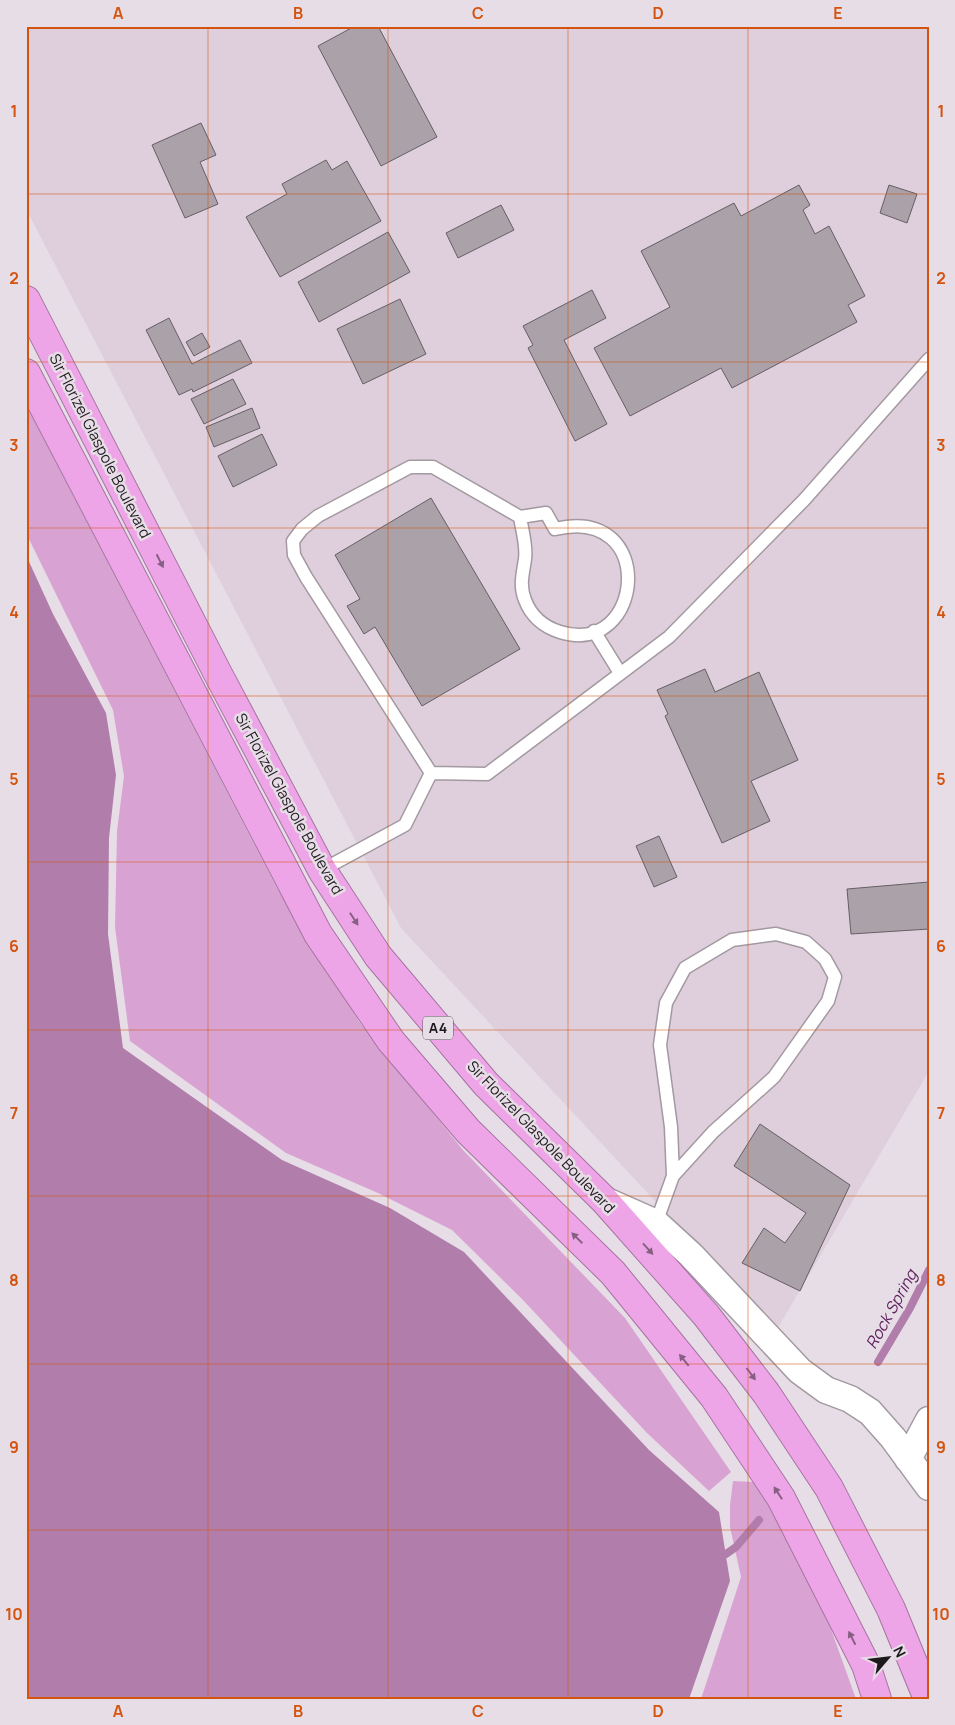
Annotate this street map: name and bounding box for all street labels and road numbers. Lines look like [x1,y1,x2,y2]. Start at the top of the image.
street label: Sir Florizel Glaspole Boulevard [45,350,156,542]
street label: Sir Florizel Glaspole Boulevard [231,709,348,898]
road number: A4 [423,1016,453,1040]
street label: Sir Florizel Glaspole Boulevard [463,1056,620,1218]

